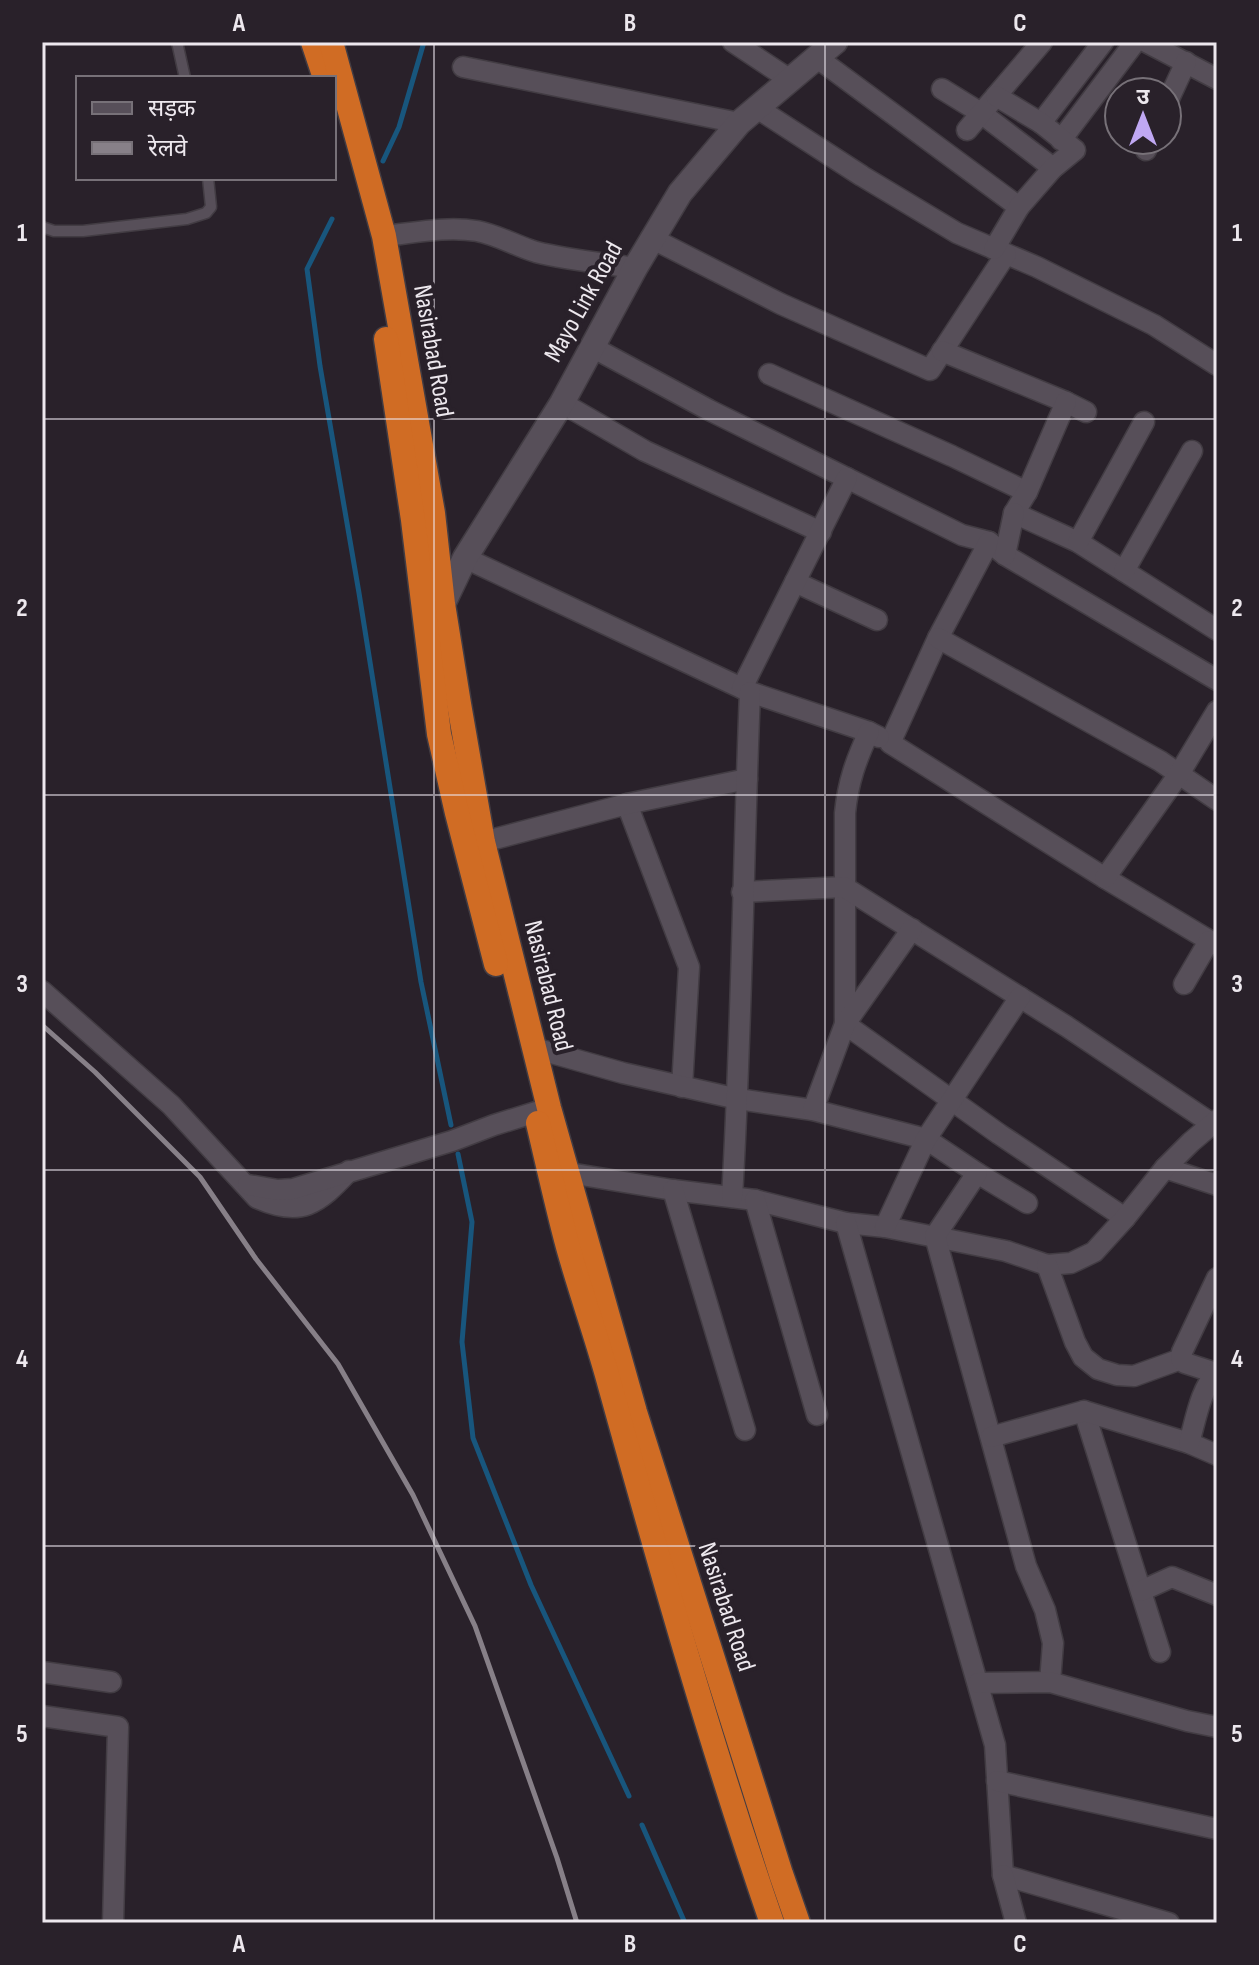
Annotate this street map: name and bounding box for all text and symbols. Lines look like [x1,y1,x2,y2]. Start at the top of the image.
text: A [232,8,246,39]
text: B [624,8,636,39]
text: C [1013,8,1027,39]
legend [76,76,336,180]
north arrow [1103,76,1183,156]
text: उ [1137,84,1151,111]
text: सड़क [148,94,196,123]
text: रेलवे [147,134,188,163]
text: 1 [17,218,27,249]
text: 1 [1232,218,1242,249]
street label: Mayo Link Road [538,236,630,368]
street label: Nasirabad Road [406,283,460,419]
text: 2 [16,593,28,624]
text: 2 [1231,593,1243,624]
street label: Nasirabad Road [517,917,579,1055]
text: 3 [16,969,28,1000]
text: 3 [1231,969,1243,1000]
text: 4 [16,1344,28,1375]
text: 4 [1231,1344,1243,1375]
street label: Nasirabad Road [691,1539,761,1675]
text: 5 [16,1719,28,1750]
text: 5 [1231,1719,1243,1750]
text: A [232,1929,246,1960]
text: B [624,1929,636,1960]
text: C [1013,1929,1027,1960]

